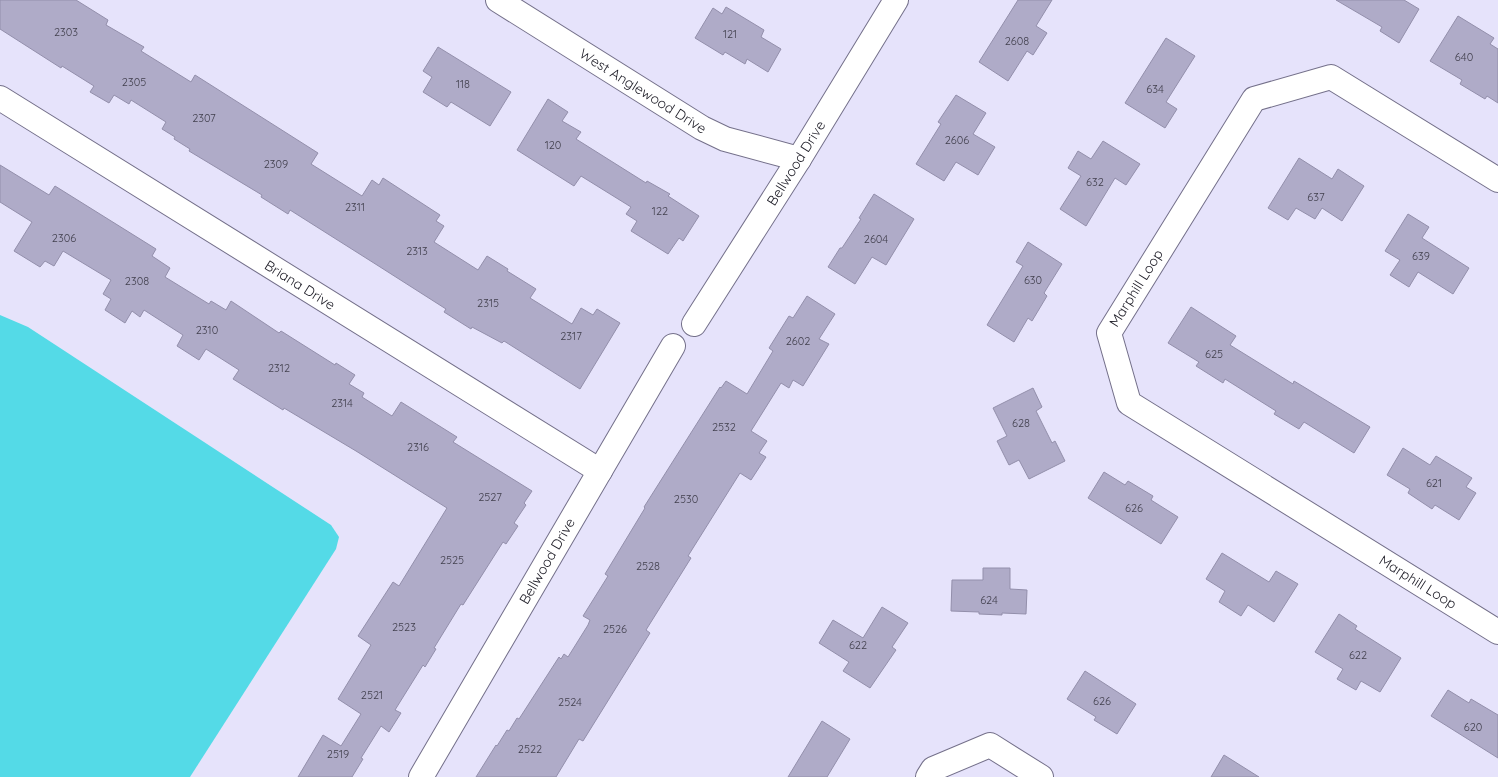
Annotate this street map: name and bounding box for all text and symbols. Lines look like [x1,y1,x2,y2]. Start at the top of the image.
house number: 2303 [54,25,78,39]
house number: 121 [723,27,737,41]
house number: 2608 [1005,34,1029,48]
street label: West Anglewood Drive [576,45,710,138]
house number: 640 [1455,50,1473,64]
house number: 2305 [122,75,146,89]
house number: 118 [456,77,470,91]
house number: 634 [1146,82,1164,96]
house number: 2307 [192,111,216,125]
street label: Bellwood Drive [763,117,829,209]
house number: 2606 [945,133,969,147]
house number: 120 [545,138,561,152]
house number: 2309 [264,157,288,171]
house number: 632 [1086,175,1104,189]
house number: 637 [1307,190,1325,204]
house number: 2311 [345,200,365,214]
house number: 122 [652,204,668,218]
house number: 2306 [52,231,76,245]
house number: 2604 [864,232,888,246]
house number: 2313 [406,244,428,258]
street label: Marphill Loop [1105,246,1167,330]
house number: 639 [1412,249,1430,263]
street label: Briana Drive [261,256,339,314]
house number: 630 [1024,273,1042,287]
house number: 2308 [125,274,149,288]
house number: 2315 [477,296,499,310]
house number: 2310 [196,323,218,337]
house number: 2317 [560,329,582,343]
house number: 2602 [786,334,810,348]
house number: 625 [1205,347,1223,361]
house number: 2312 [268,361,290,375]
house number: 2314 [331,396,353,410]
house number: 628 [1012,416,1030,430]
house number: 2532 [712,420,736,434]
house number: 2316 [407,440,429,454]
house number: 621 [1426,476,1442,490]
house number: 2527 [478,490,502,504]
house number: 2530 [674,492,698,506]
house number: 626 [1125,501,1143,515]
street label: Bellwood Drive [515,515,579,607]
street label: Marphill Loop [1376,551,1460,613]
house number: 2525 [440,553,464,567]
house number: 2528 [636,559,660,573]
house number: 624 [980,593,998,607]
house number: 2523 [392,620,416,634]
house number: 2526 [603,622,627,636]
house number: 622 [849,638,867,652]
house number: 622 [1349,648,1367,662]
house number: 2521 [361,688,383,702]
house number: 626 [1093,694,1111,708]
house number: 2524 [558,695,582,709]
house number: 620 [1464,720,1482,734]
house number: 2522 [518,742,542,756]
house number: 2519 [327,747,349,761]

